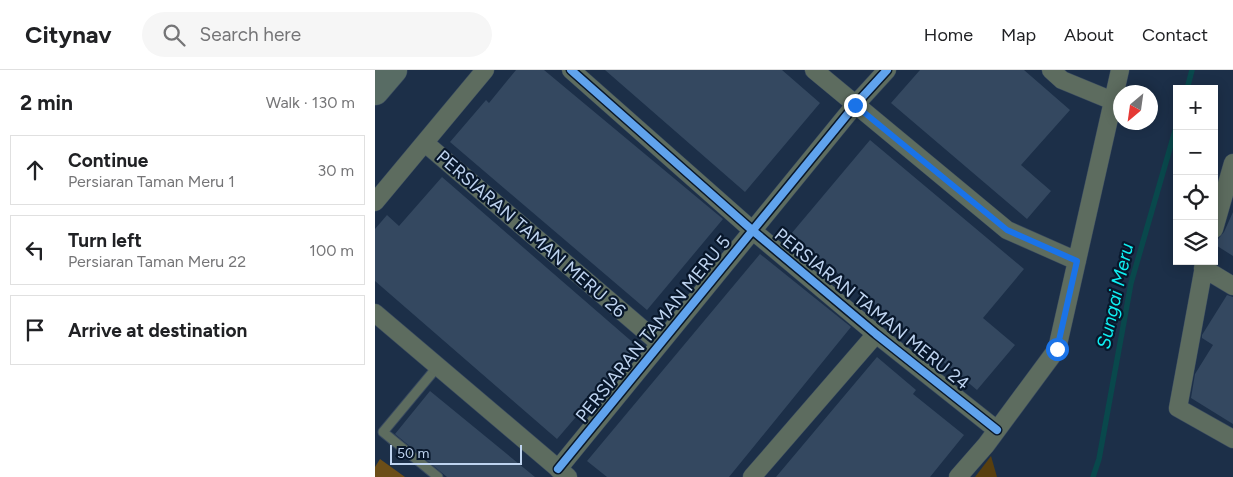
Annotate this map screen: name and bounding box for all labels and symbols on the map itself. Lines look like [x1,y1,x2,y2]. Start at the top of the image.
north arrow [1113,85,1158,130]
route end [844,94,867,117]
street label: PERSIARAN TAMAN MERU 26 [432,146,630,322]
street label: PERSIARAN TAMAN MERU 24 [770,223,974,395]
street label: PERSIARAN TAMAN MERU 5 [571,231,735,427]
water label: Sungai Meru [1092,241,1138,351]
route start [1046,338,1069,361]
scale bar [390,442,523,465]

